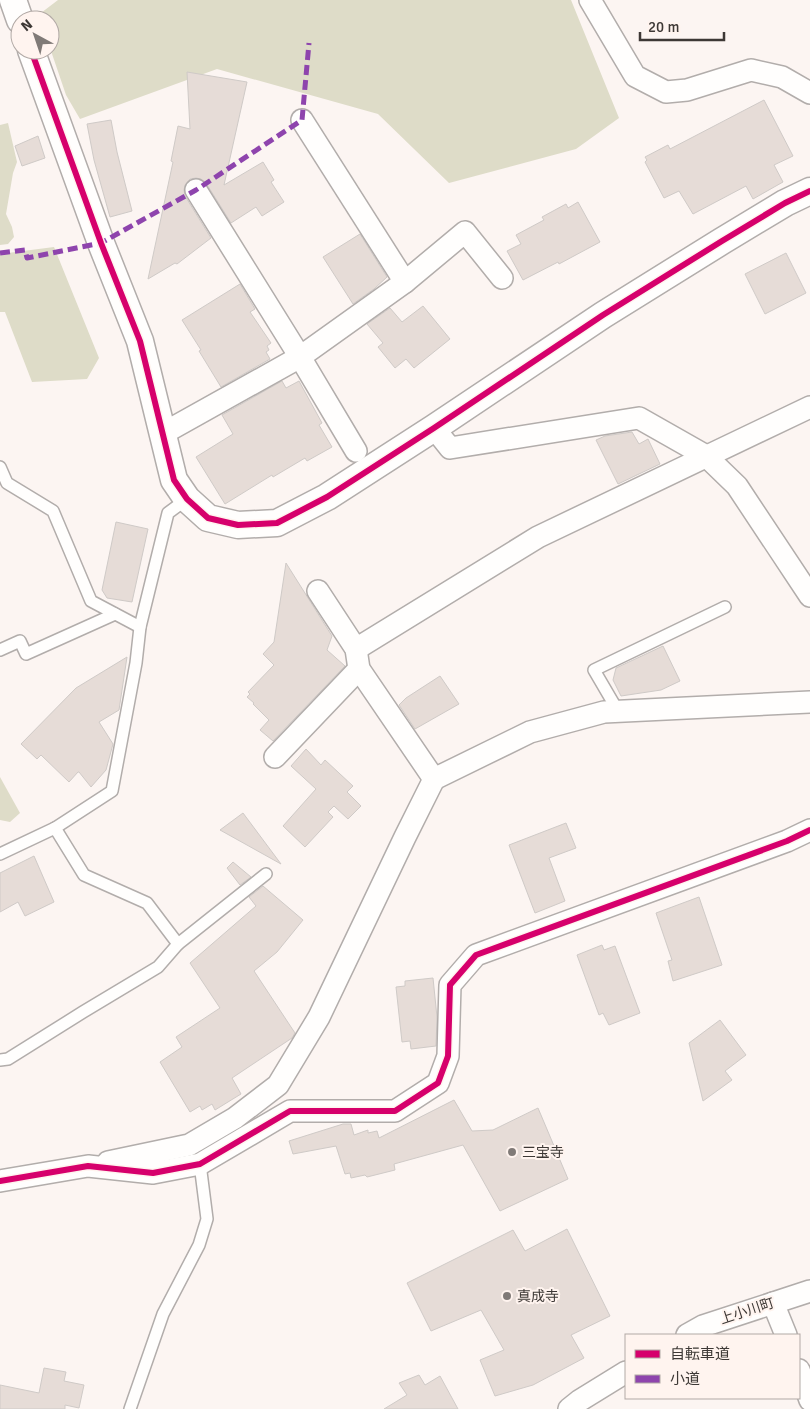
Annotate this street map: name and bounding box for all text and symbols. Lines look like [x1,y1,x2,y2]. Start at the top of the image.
north arrow [10,10,60,60]
scale bar [640,10,724,42]
text: N [18,16,36,35]
text: 20 m [648,18,679,36]
place label: 三宝寺 [522,1144,564,1161]
marker: 三宝寺 [506,1146,518,1158]
place label: 真成寺 [517,1288,559,1305]
marker: 真成寺 [501,1290,513,1302]
street label: 上小川町 [718,1294,776,1328]
legend [625,1334,800,1399]
text: 自転車道 [670,1345,730,1363]
text: 小道 [670,1370,700,1388]

